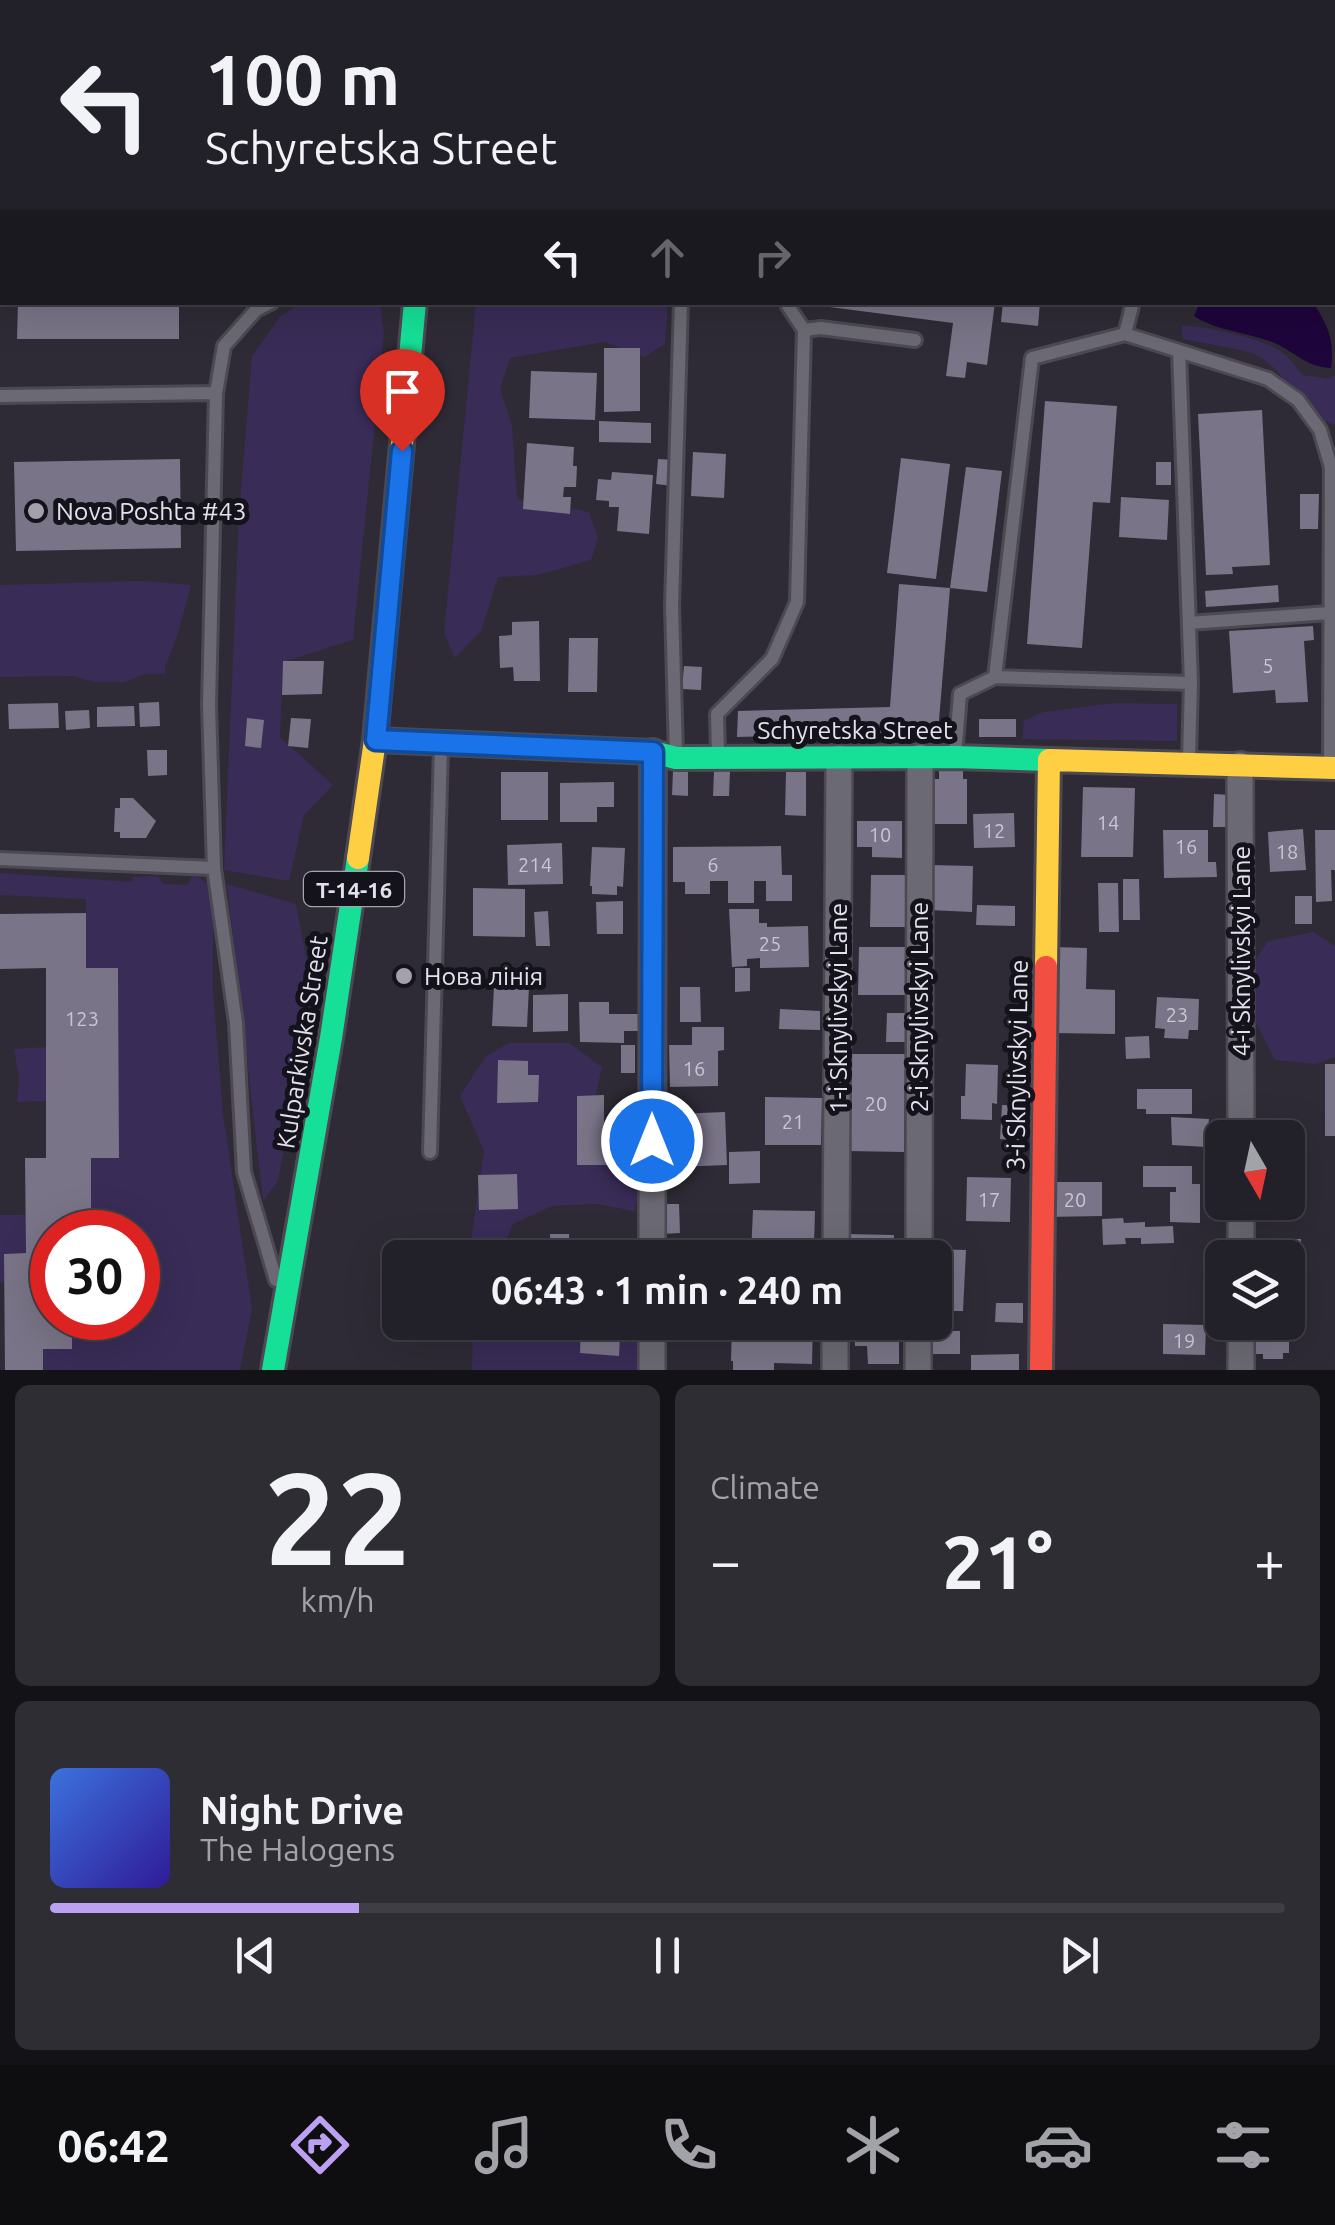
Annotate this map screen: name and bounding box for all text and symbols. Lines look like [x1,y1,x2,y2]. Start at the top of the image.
icon: left [40,40,170,170]
text: 100 m [205,40,400,118]
text: Schyretska Street [205,122,557,173]
icon: left [535,230,590,285]
icon: ahead [640,230,695,285]
icon: right [745,230,800,285]
pin [360,349,445,452]
icon: arrive [375,364,430,419]
place label: Nova Poshta #43 [56,497,247,525]
marker: Nova Poshta #43 [25,500,47,522]
house number: 5 [1262,654,1274,677]
street label: Schyretska Street [757,716,953,744]
house number: 14 [1097,811,1119,834]
house number: 12 [983,819,1005,842]
house number: 10 [869,823,891,846]
house number: 16 [1175,835,1197,858]
house number: 18 [1276,840,1298,863]
street label: 4-i Sknylivskyi Lane [1227,846,1255,1056]
house number: 214 [518,853,552,876]
house number: 6 [707,853,719,876]
road number: Т-14-16 [304,872,404,906]
street label: 2-i Sknylivskyi Lane [905,902,933,1112]
street label: 1-i Sknylivskyi Lane [824,903,852,1113]
house number: 25 [759,932,781,955]
street label: Kulparkivska Street [271,933,333,1151]
street label: 3-i Sknylivskyi Lane [1001,959,1033,1171]
place label: Нова лінія [424,962,543,990]
marker: Нова лінія [393,965,415,987]
house number: 23 [1166,1003,1188,1026]
house number: 123 [65,1007,99,1030]
house number: 16 [683,1057,705,1080]
position arrow [600,1089,704,1193]
house number: 20 [865,1092,887,1115]
house number: 21 [782,1110,804,1133]
north arrow [1205,1120,1305,1220]
map controls [1205,1120,1305,1340]
house number: 17 [978,1188,1000,1211]
house number: 20 [1064,1188,1086,1211]
speed limit sign: 30 [30,1210,160,1340]
button: layers [1205,1240,1305,1340]
text: 06:43 · 1 min · 240 m [491,1269,843,1311]
house number: 19 [1173,1329,1195,1352]
text: 22 [264,1444,411,1590]
text: Climate [710,1469,820,1505]
text: 21° [942,1519,1053,1603]
text: − [710,1530,741,1591]
text: + [1254,1530,1285,1591]
text: km/h [301,1582,374,1618]
text: Night Drive [200,1789,404,1831]
text: The Halogens [200,1831,395,1867]
icon: previous [228,1928,283,1983]
icon: pause [640,1928,695,1983]
icon: next [1052,1928,1107,1983]
icon: directions [285,2110,355,2180]
icon: music [469,2110,539,2180]
icon: phone [654,2110,724,2180]
icon: climate [838,2110,908,2180]
icon: car [1023,2110,1093,2180]
icon: filters [1208,2110,1278,2180]
text: 06:42 [57,2120,170,2171]

